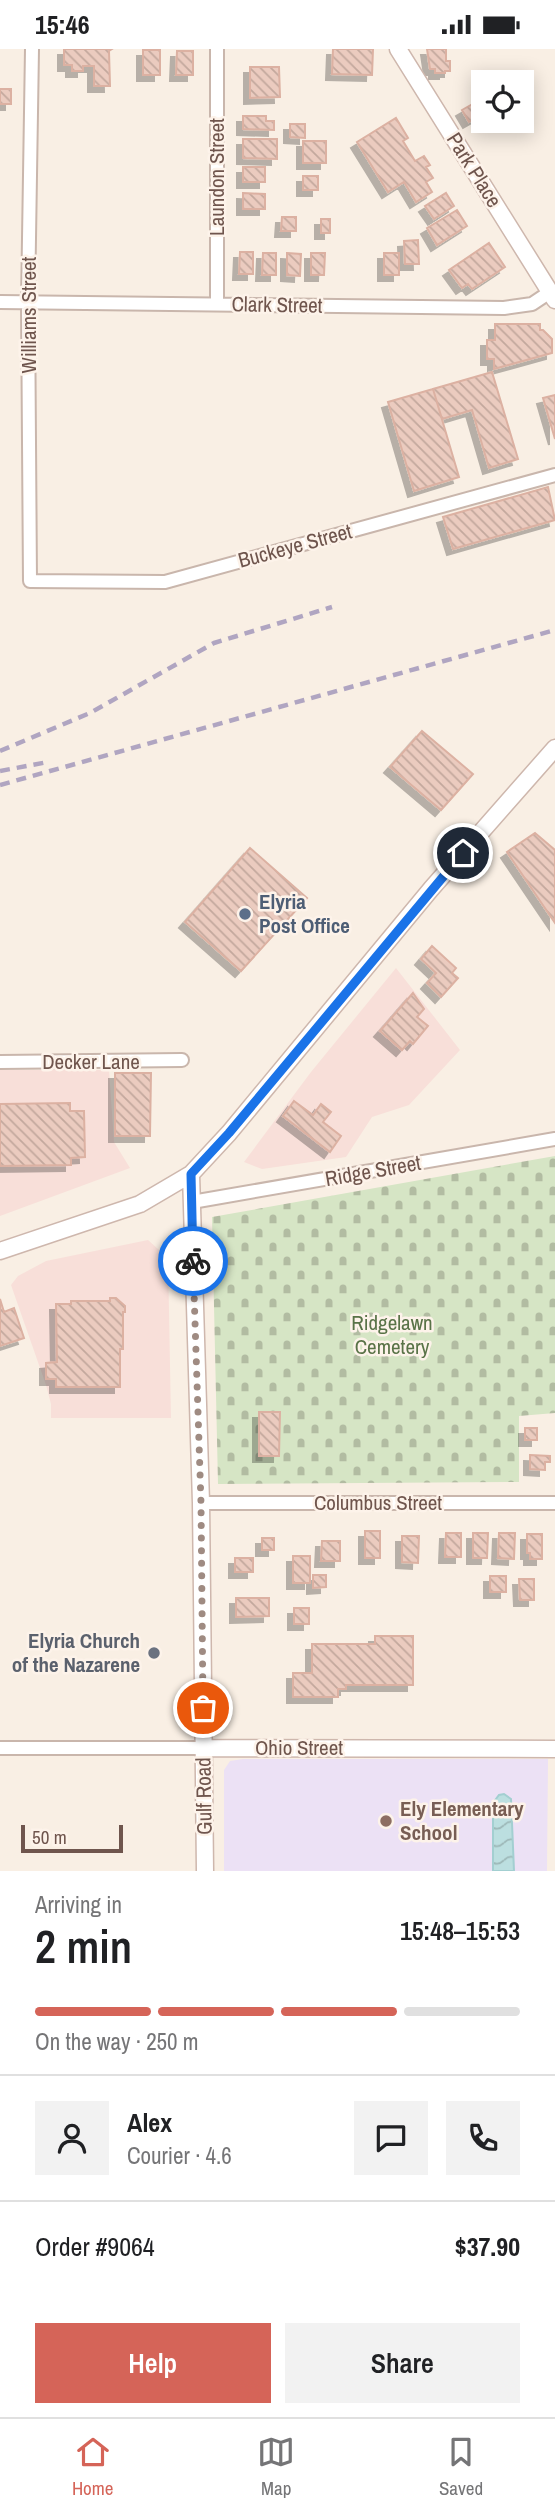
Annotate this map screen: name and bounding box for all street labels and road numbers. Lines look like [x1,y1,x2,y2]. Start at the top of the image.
street label: Laundon Street [202,118,231,236]
street label: Park Place [440,127,509,213]
street label: Williams Street [14,256,43,373]
street label: Clark Street [231,289,323,320]
street label: Buckeye Street [235,516,355,575]
street label: Decker Lane [42,1047,140,1076]
street label: Ridge Street [323,1148,423,1193]
street label: Columbus Street [314,1488,442,1517]
street label: Ohio Street [255,1733,343,1762]
street label: Gulf Road [188,1757,219,1835]

